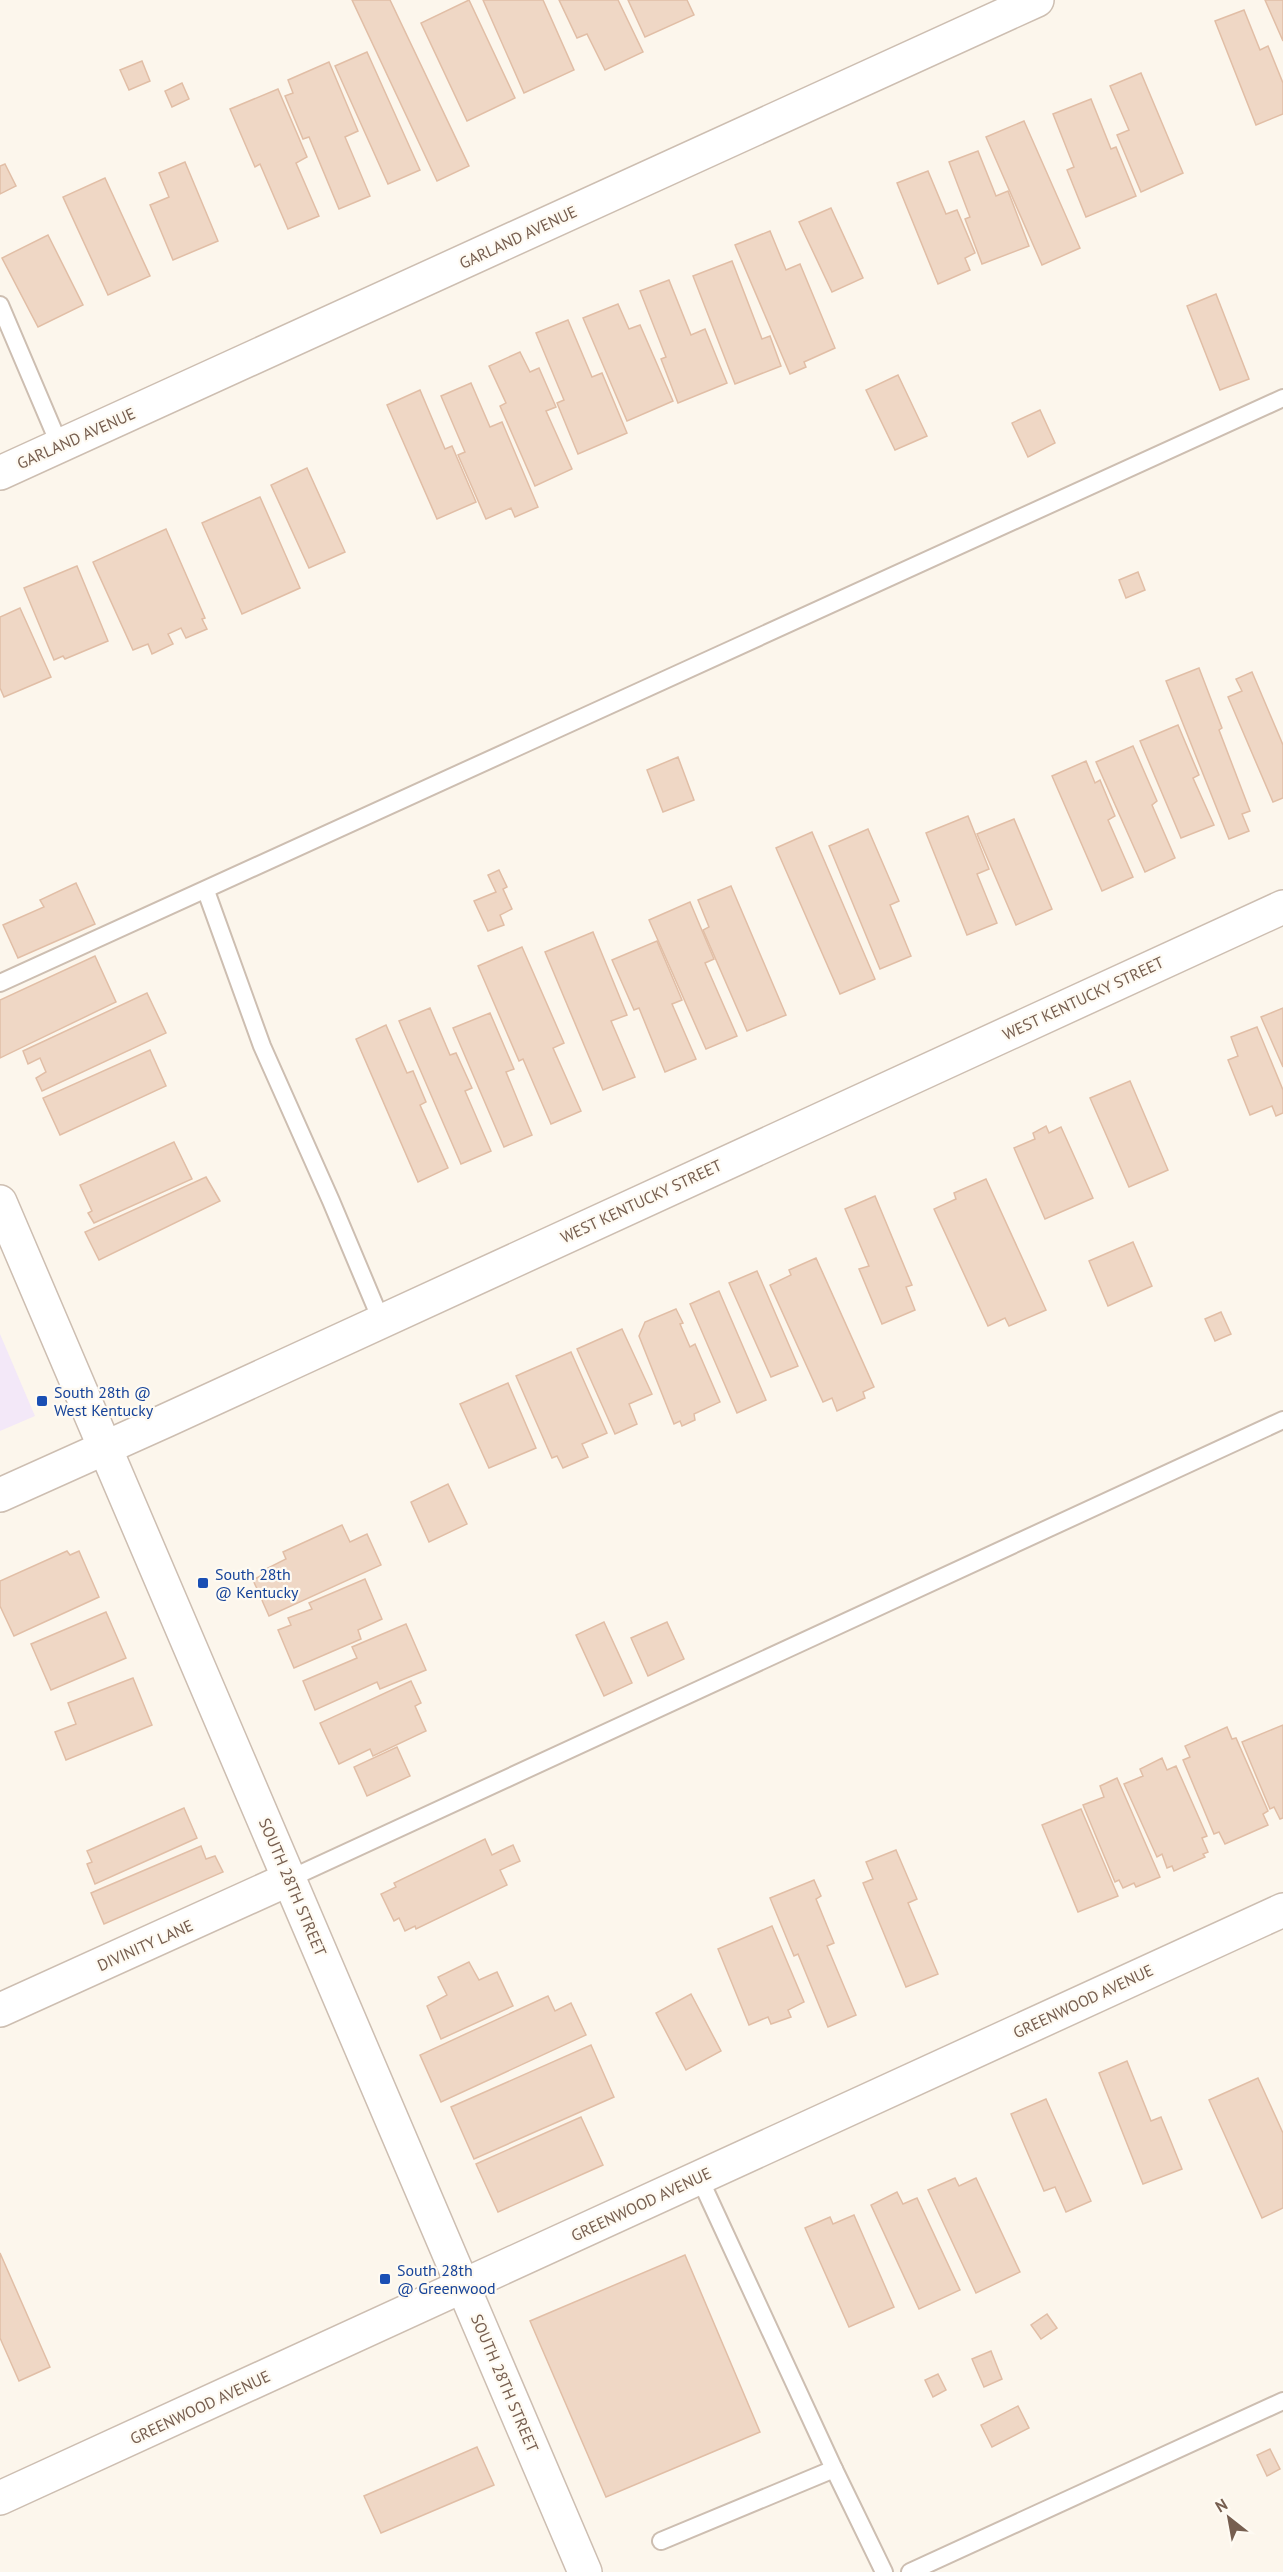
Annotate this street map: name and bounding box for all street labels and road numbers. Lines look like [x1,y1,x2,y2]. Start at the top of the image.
street label: GARLAND AVENUE [456,201,580,273]
street label: GARLAND AVENUE [14,403,138,473]
street label: WEST KENTUCKY STREET [999,952,1167,1044]
street label: WEST KENTUCKY STREET [557,1155,725,1247]
street label: SOUTH 28TH STREET [255,1815,331,1959]
street label: DIVINITY LANE [94,1915,196,1975]
street label: GREENWOOD AVENUE [1010,1960,1156,2042]
street label: GREENWOOD AVENUE [568,2163,714,2245]
street label: SOUTH 28TH STREET [467,2311,543,2455]
street label: GREENWOOD AVENUE [127,2366,273,2448]

